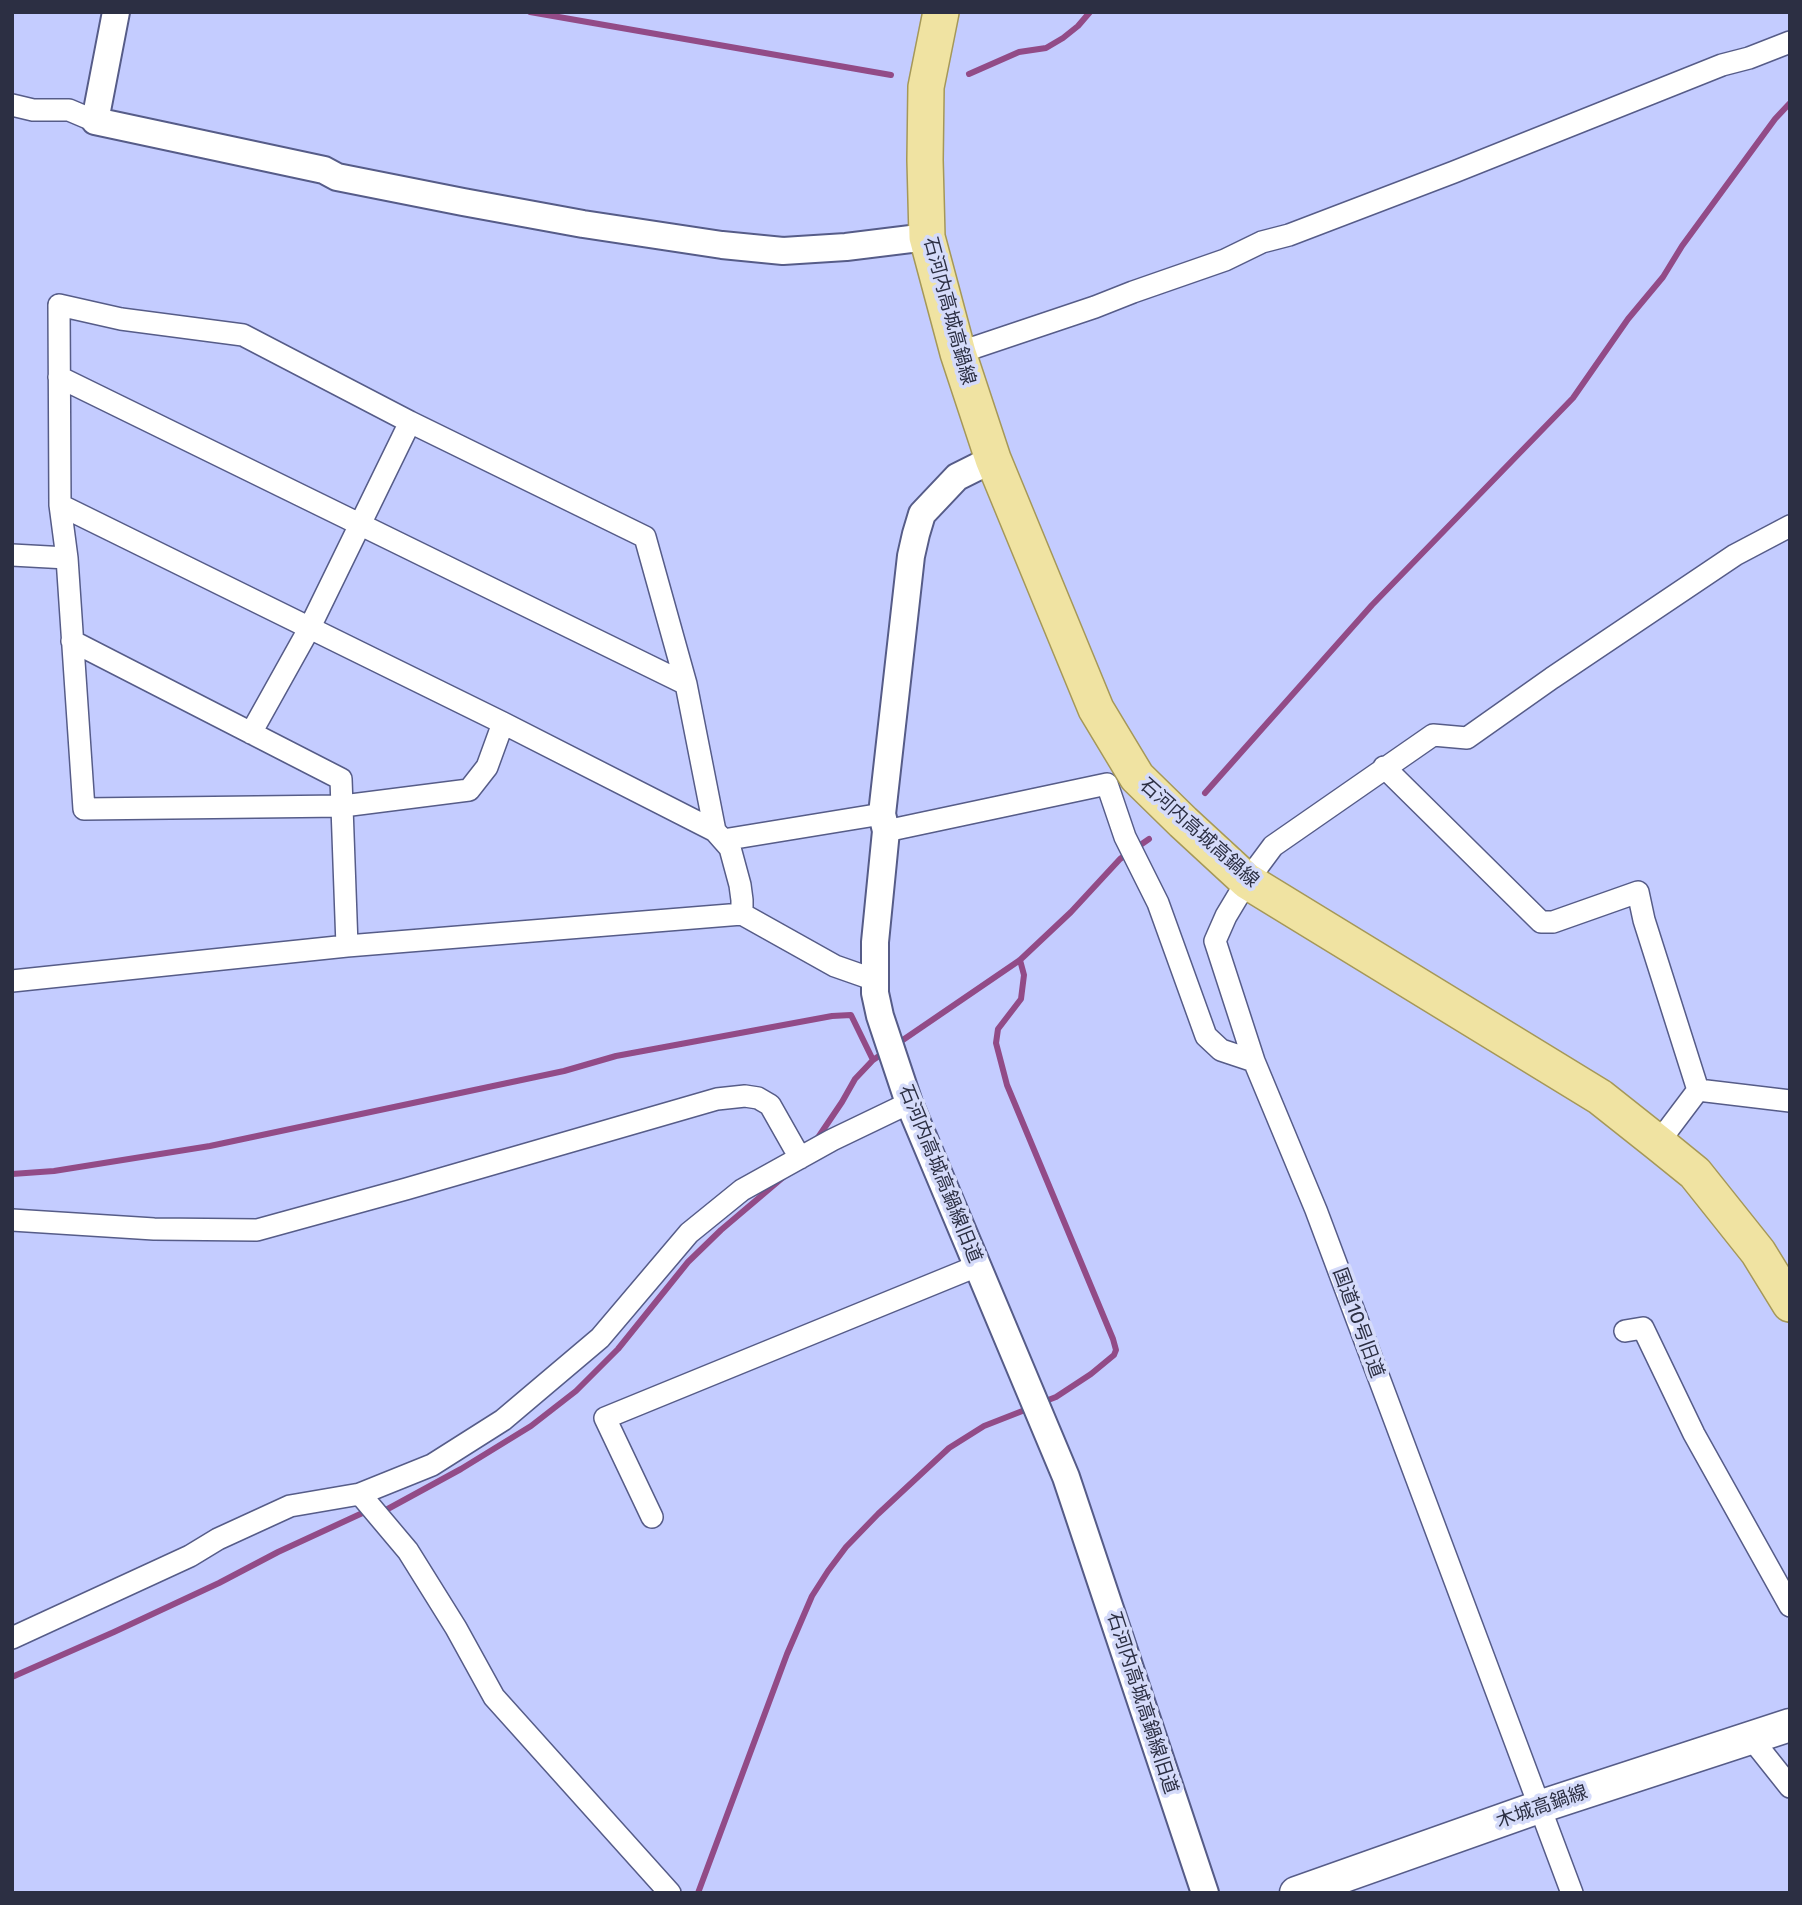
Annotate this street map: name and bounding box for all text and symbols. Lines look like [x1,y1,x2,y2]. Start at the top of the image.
street label: 石河内高城高鍋線 [918,235,980,387]
street label: 石河内高城高鍋線 [1135,774,1263,892]
street label: 石河内高城高鍋線旧道 [894,1082,986,1266]
street label: 国道10号旧道 [1328,1265,1388,1381]
street label: 石河内高城高鍋線旧道 [1102,1609,1182,1797]
street label: 木城高鍋線 [1493,1781,1591,1833]

